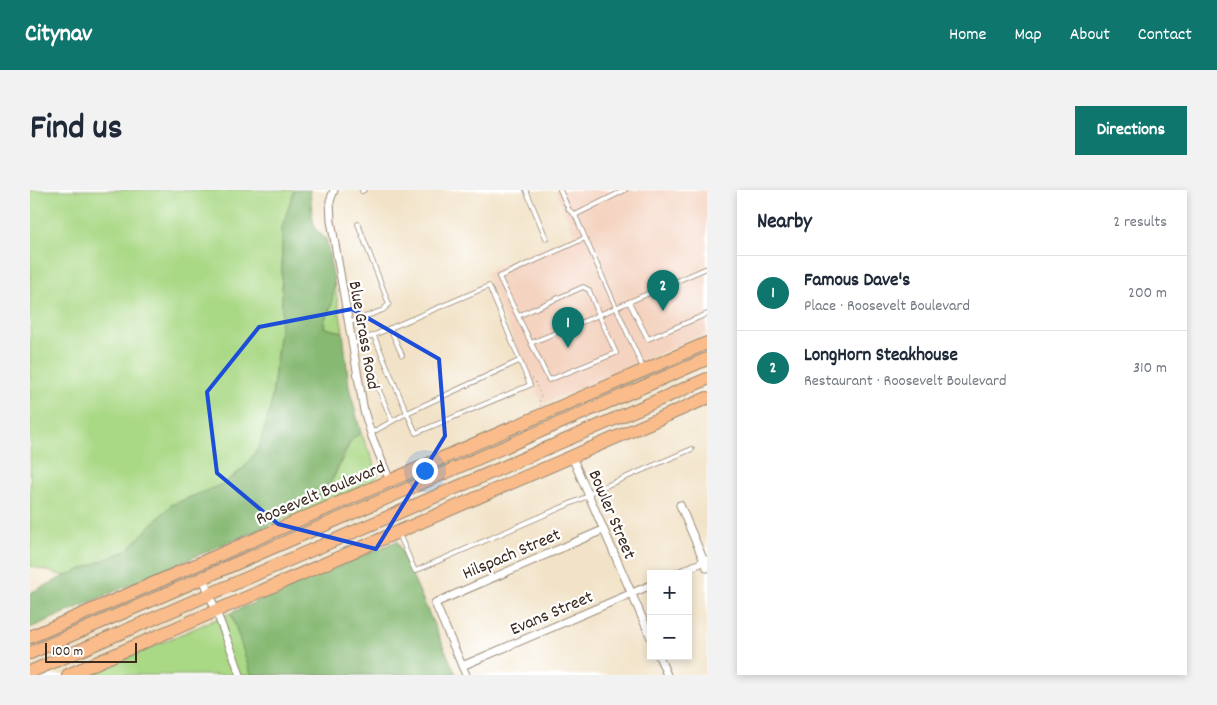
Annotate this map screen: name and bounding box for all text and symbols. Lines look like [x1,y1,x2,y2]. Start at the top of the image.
text: Citynav [25,18,92,52]
text: Home [949,23,986,48]
text: Map [1014,23,1042,48]
text: About [1070,23,1110,48]
text: Contact [1138,23,1192,48]
text: Find us [30,105,122,155]
button: Directions [1075,106,1187,155]
text: Nearby [757,208,812,238]
text: 2 results [1113,211,1167,234]
text: Famous Dave's [804,268,910,295]
pin: 2 [647,270,679,311]
street label: Blue Grass Road [341,279,384,392]
text: 1 [771,282,775,305]
text: 200 m [1128,282,1167,305]
text: Place · Roosevelt Boulevard [804,295,970,318]
pin: 1 [552,307,584,348]
text: LongHorn Steakhouse [804,343,958,370]
text: 2 [770,357,777,380]
text: 310 m [1133,357,1167,380]
text: Restaurant · Roosevelt Boulevard [804,370,1007,393]
street label: Roosevelt Boulevard [252,456,390,533]
your location [412,458,438,484]
street label: Bowler Street [581,466,641,564]
street label: Hilspach Street [459,523,565,587]
map controls [647,570,692,660]
button: + [647,570,692,615]
street label: Evans Street [507,585,598,643]
button: − [647,615,692,660]
scale bar [45,640,138,663]
text: 100 m [52,642,83,662]

